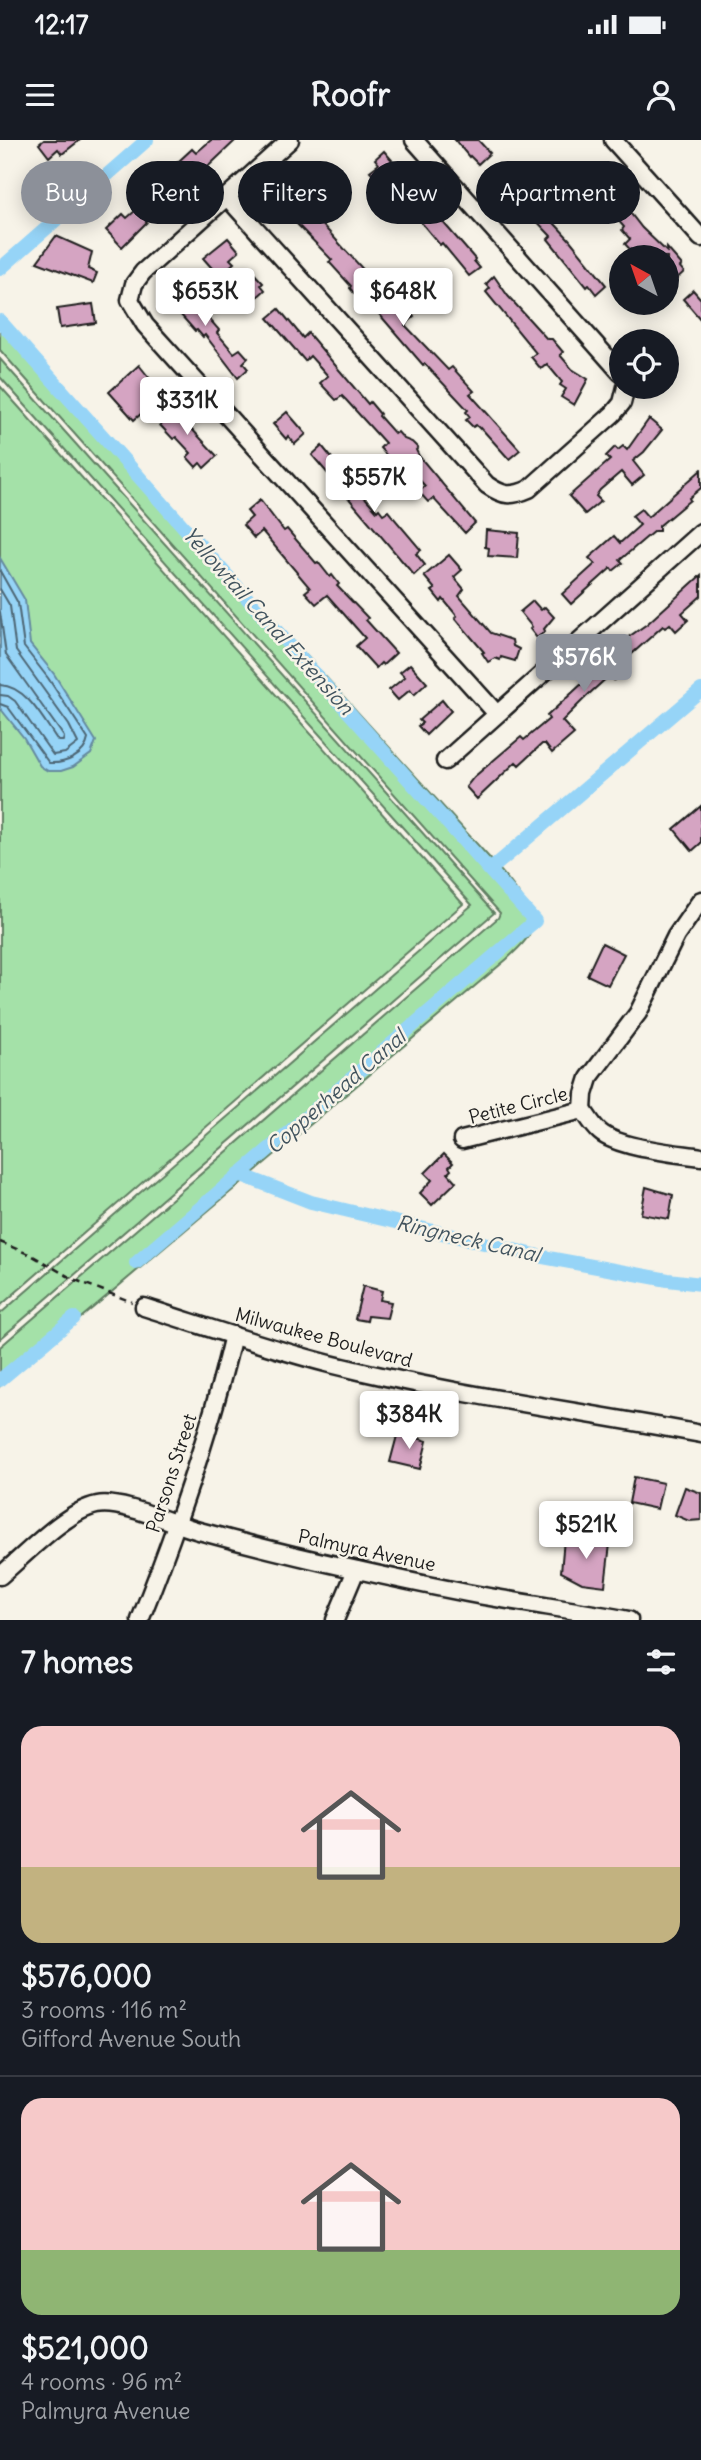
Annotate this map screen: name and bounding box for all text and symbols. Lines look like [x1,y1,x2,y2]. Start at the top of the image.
text: 12:17 [35,8,89,41]
text: Roofr [311,74,390,115]
icon: menu [21,76,59,114]
icon: person [642,76,680,114]
chip: Buy [21,161,112,224]
chip: Rent [126,161,224,224]
chip: Filters [238,161,352,224]
chip: New [366,161,462,224]
chip: Apartment [476,161,640,224]
north arrow [609,245,679,315]
map controls [609,245,679,399]
pin: $653K [156,268,254,328]
pin: $648K [354,268,452,328]
text: $653K [172,276,238,305]
text: $648K [370,276,436,305]
button: locate [609,329,679,399]
pin: $331K [138,378,236,437]
text: $331K [156,385,218,414]
pin: $557K [325,454,423,514]
text: $557K [342,462,406,491]
water label: Yellowtail Canal Extension [177,521,360,721]
pin: $576K [535,634,633,694]
text: $576K [552,642,616,671]
water label: Copperhead Canal [260,1021,414,1160]
street label: Petite Circle [466,1081,570,1129]
water label: Ringneck Canal [394,1209,546,1269]
street label: Milwaukee Boulevard [233,1302,415,1372]
pin: $384K [360,1392,458,1451]
text: $384K [376,1399,442,1428]
street label: Parsons Street [140,1410,202,1536]
pin: $521K [537,1502,635,1561]
text: $521K [555,1509,617,1538]
street label: Palmyra Avenue [296,1524,438,1576]
text: 7 homes [21,1643,133,1681]
icon: filters [642,1643,680,1681]
icon: home [288,1772,414,1898]
text: $576,000 [21,1957,152,1995]
text: 3 rooms · 116 m² [21,1995,187,2024]
text: Gifford Avenue South [21,2024,241,2053]
icon: home [288,2144,414,2270]
text: $521,000 [21,2329,149,2367]
text: 4 rooms · 96 m² [21,2367,182,2396]
text: Palmyra Avenue [21,2396,191,2425]

